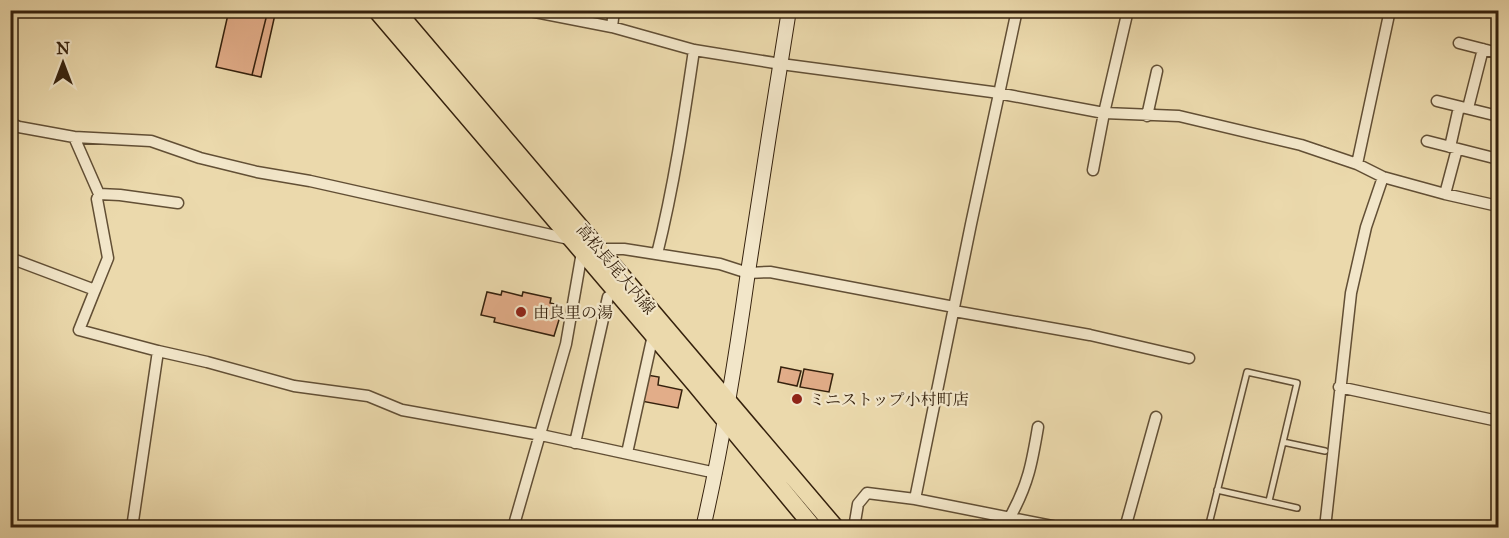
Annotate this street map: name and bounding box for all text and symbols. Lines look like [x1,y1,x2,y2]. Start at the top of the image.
north arrow [33,33,93,93]
text: N [56,39,70,58]
street label: 高松長尾大内線 [573,220,659,318]
place label: 由良里の湯 [533,303,613,322]
marker: 由良里の湯 [514,305,528,319]
place label: ミニストップ小村町店 [809,390,969,409]
marker: ミニストップ小村町店 [790,392,804,406]

